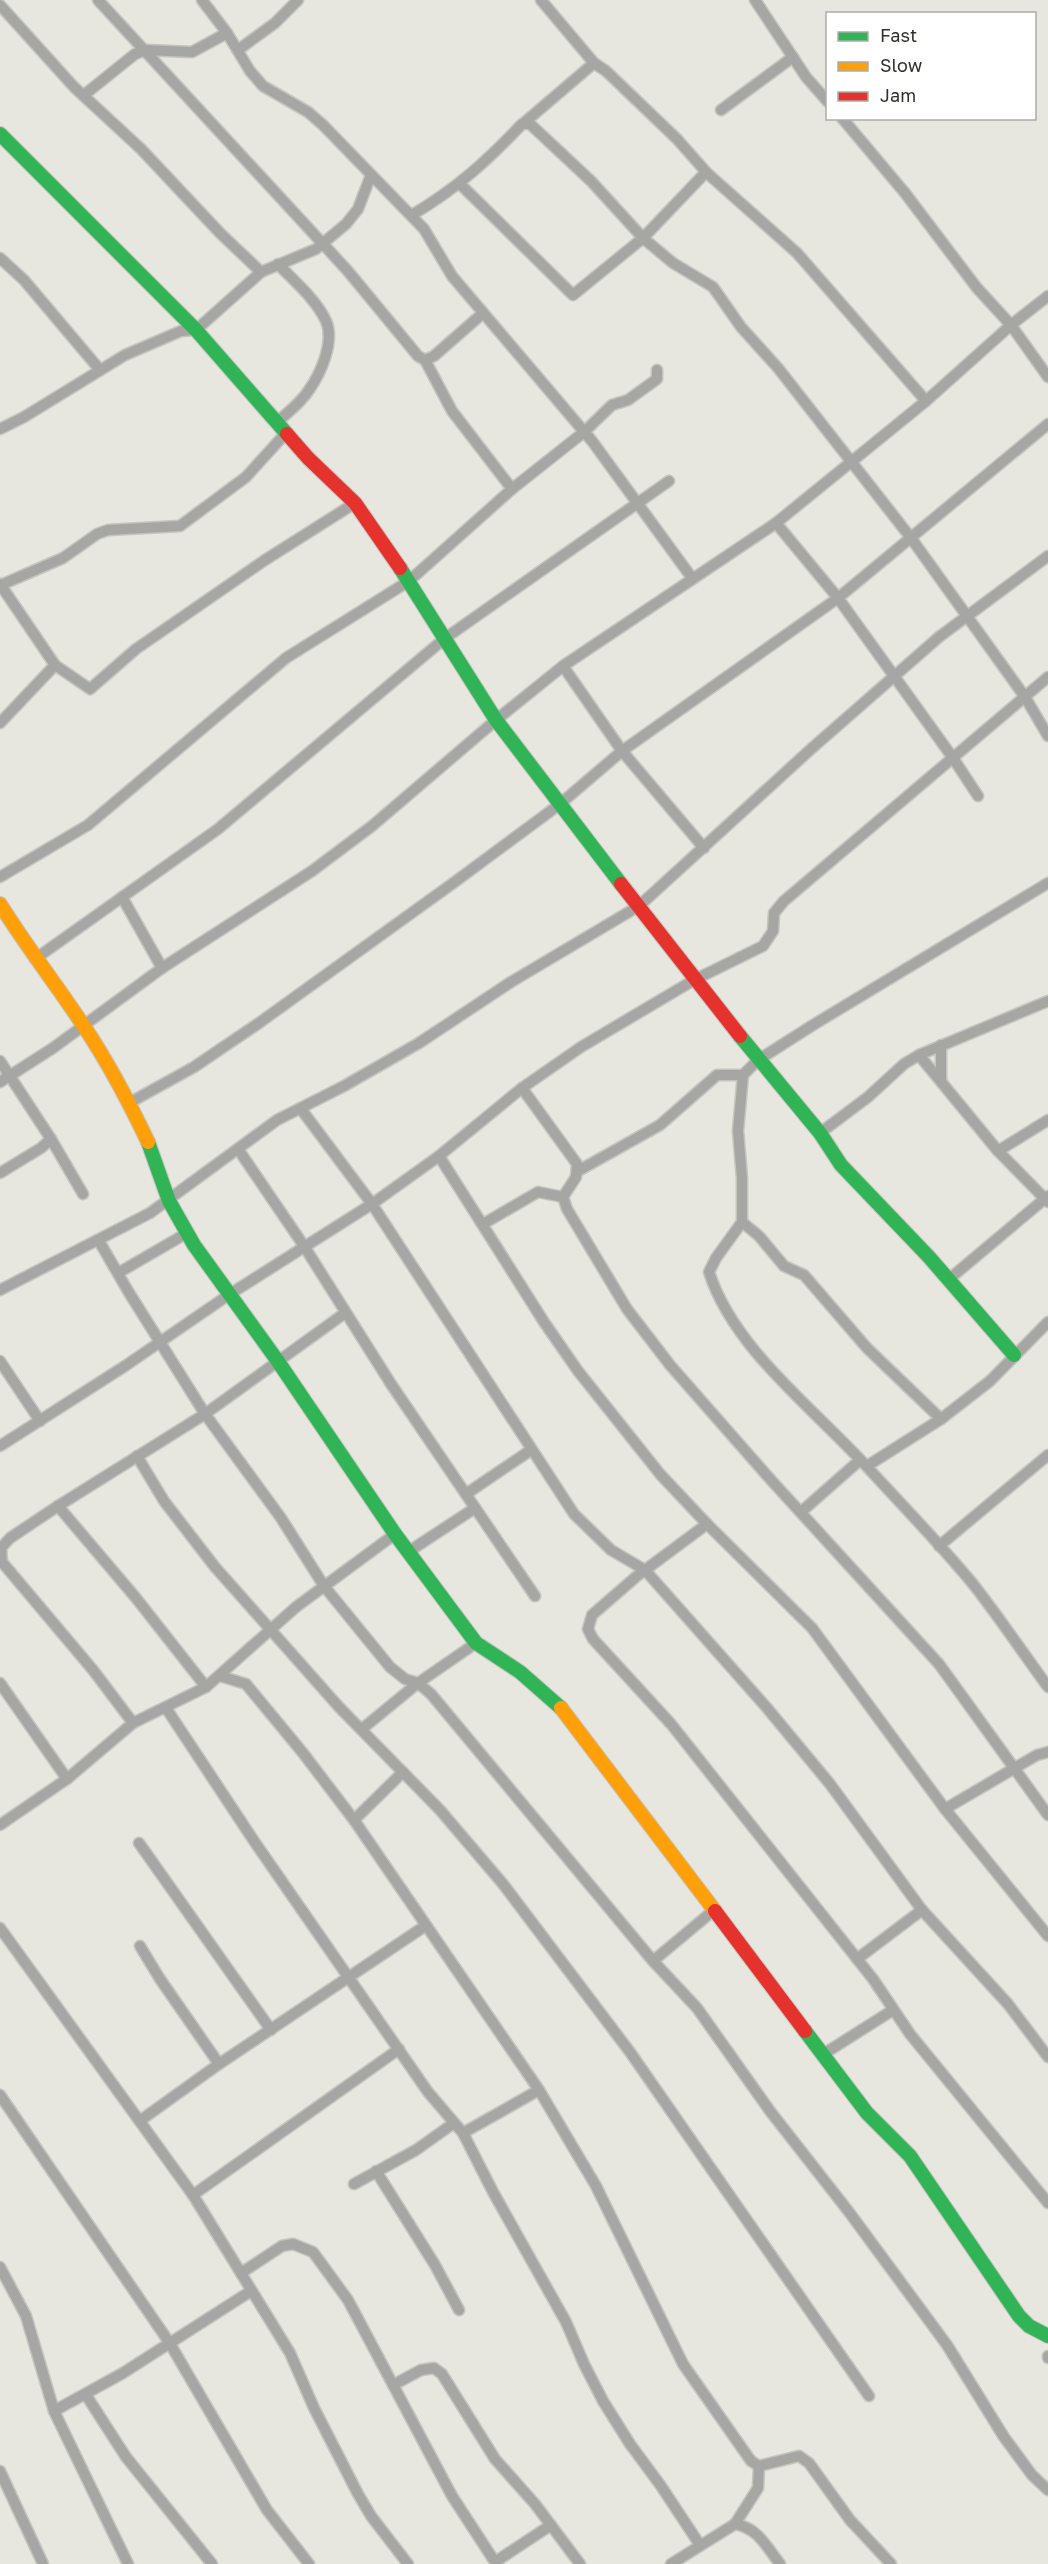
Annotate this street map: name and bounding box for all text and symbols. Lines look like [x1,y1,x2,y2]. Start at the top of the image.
legend [826,12,1036,120]
text: Fast [880,24,917,46]
text: Slow [880,54,923,76]
text: Jam [880,84,916,106]

